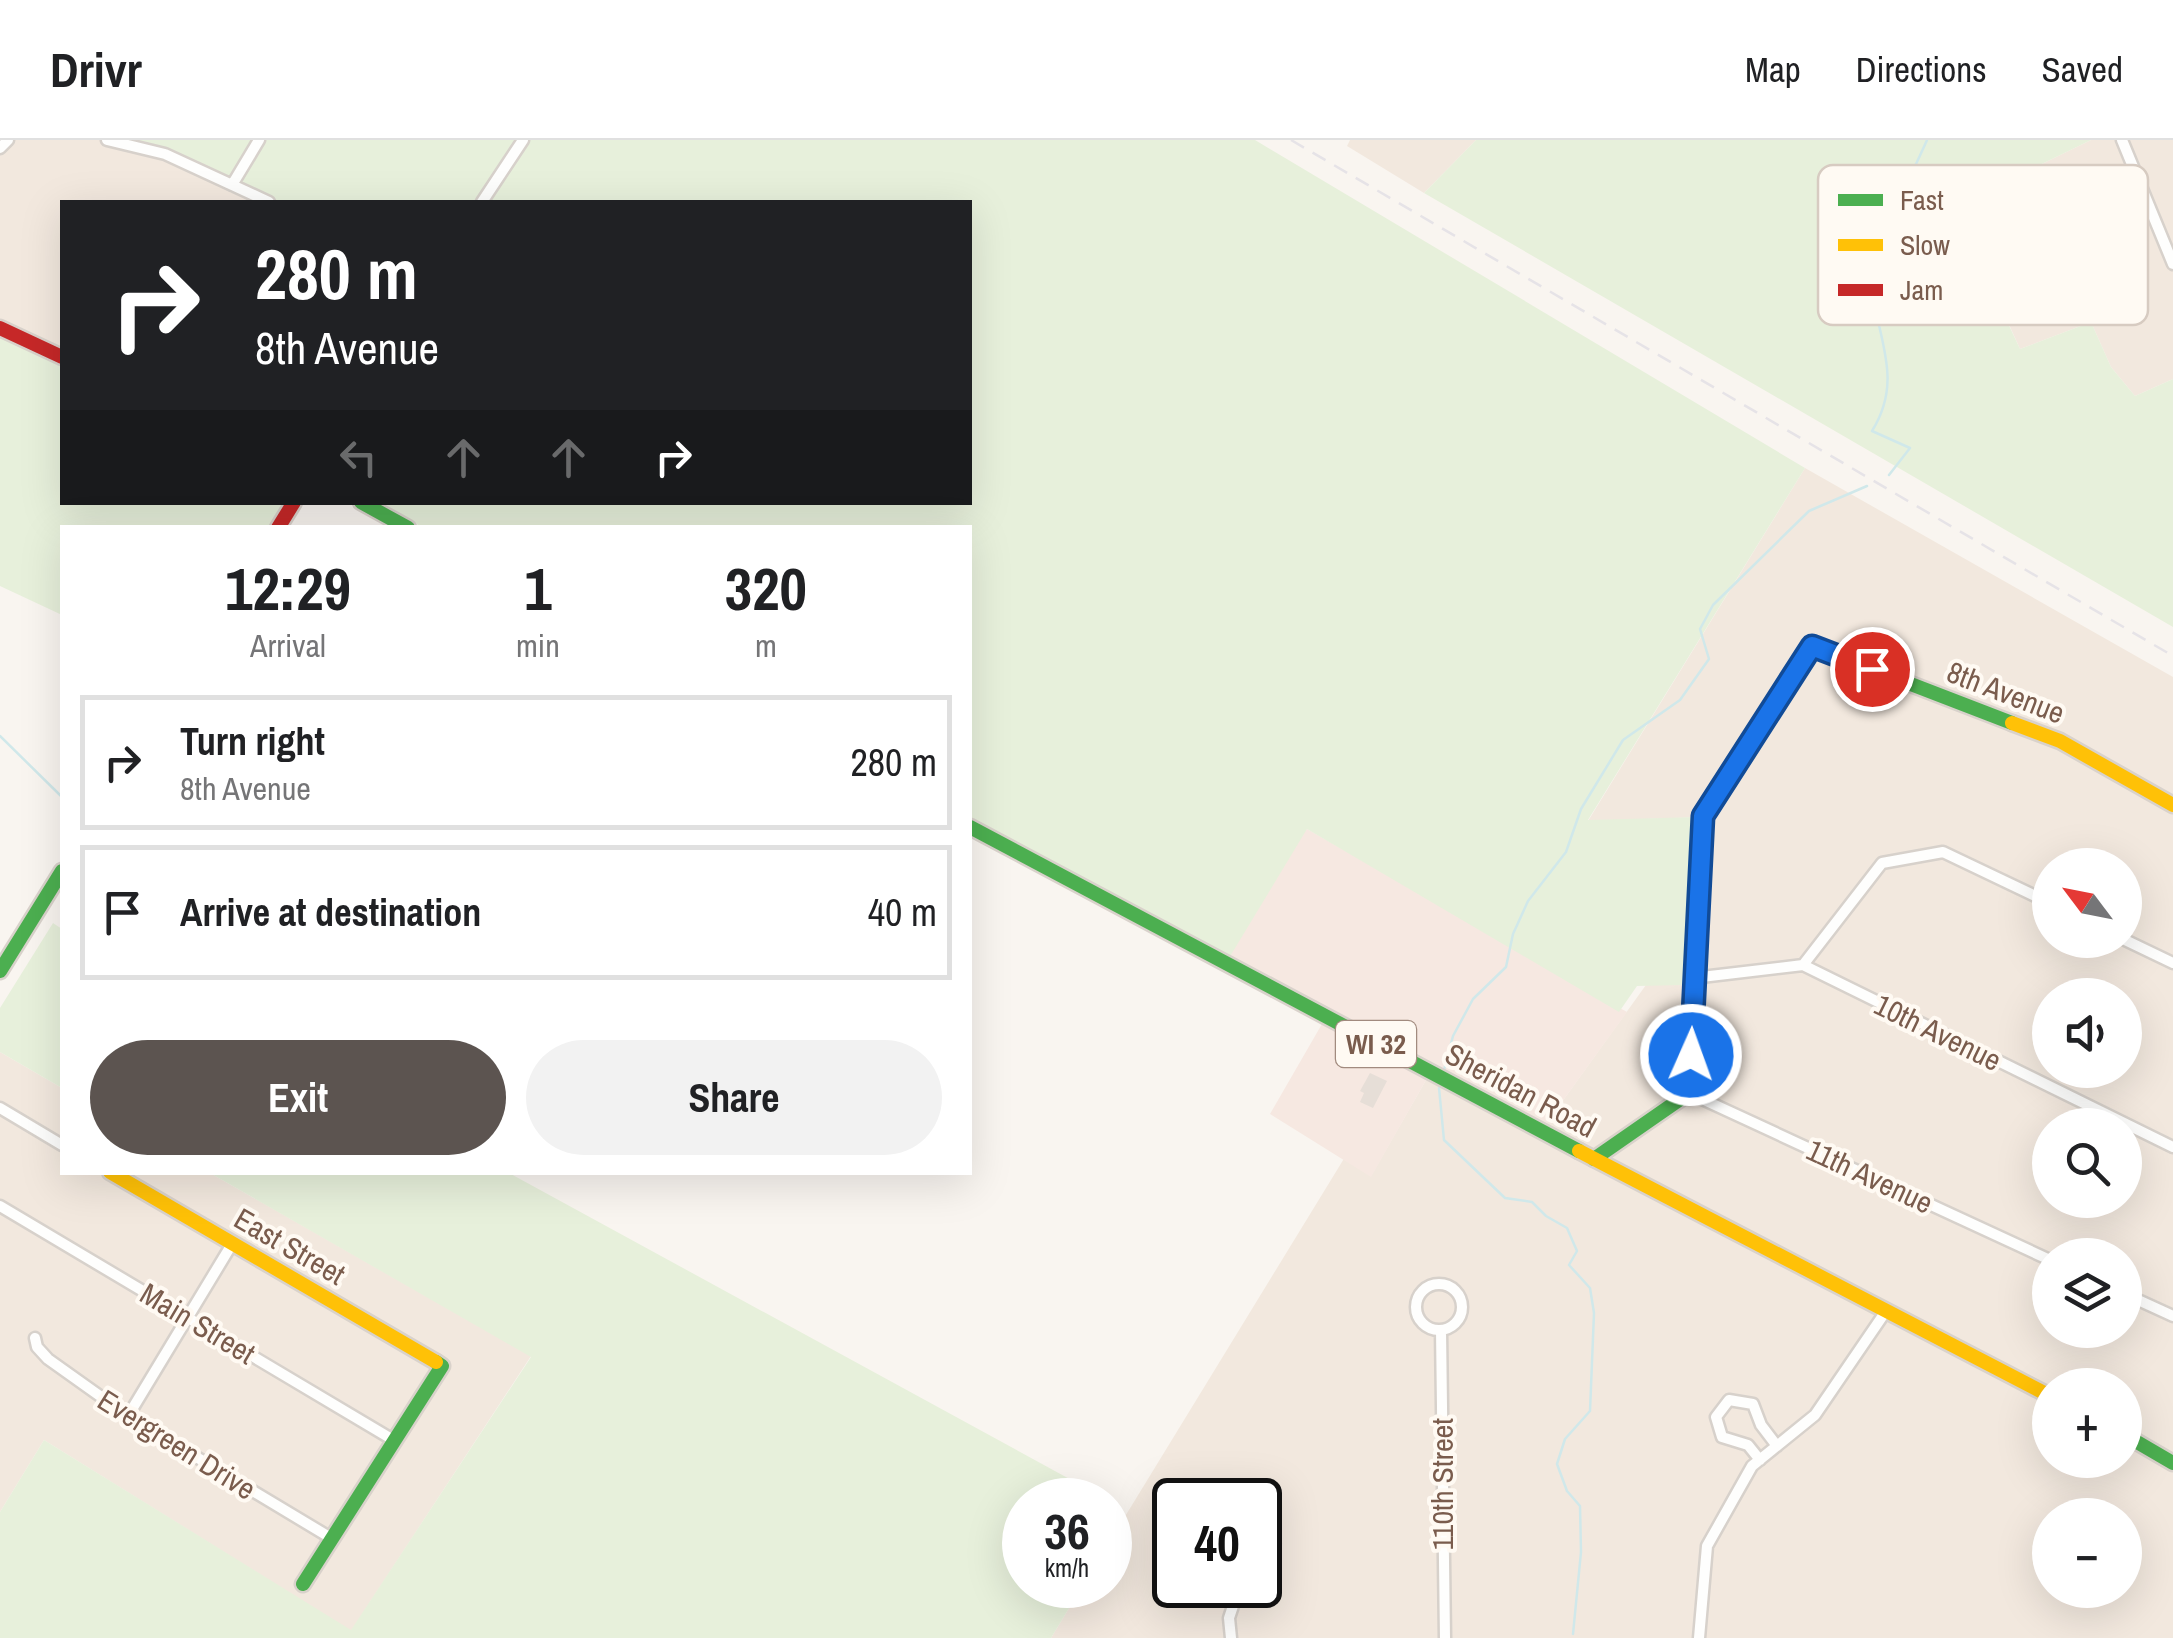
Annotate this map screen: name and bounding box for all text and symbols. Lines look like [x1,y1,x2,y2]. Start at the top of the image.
text: Drivr [50,37,142,102]
text: Map [1745,46,1801,93]
text: Directions [1856,46,1987,93]
text: Saved [2042,46,2123,93]
legend [1818,165,2148,325]
text: Fast [1900,181,1944,219]
text: Slow [1900,226,1950,264]
text: 280 m [255,227,418,321]
icon: right [90,240,220,370]
text: Jam [1900,271,1943,309]
text: 8th Avenue [255,317,439,378]
icon: left [331,430,386,485]
icon: ahead [436,430,491,485]
icon: ahead [541,430,596,485]
icon: right [646,430,701,485]
text: 12:29 [225,548,351,629]
text: 1 [524,548,552,629]
text: 320 [725,548,807,629]
text: Arrival [250,624,326,667]
text: min [516,624,560,667]
text: m [755,624,777,667]
pin [1830,627,1915,712]
icon: arrive [1845,642,1900,697]
street label: 8th Avenue [1942,651,2070,733]
text: Turn right [180,716,325,767]
icon: right [95,735,150,790]
text: 280 m [850,737,937,788]
text: 8th Avenue [180,767,311,810]
north arrow [2032,848,2142,958]
map controls [2032,848,2142,1608]
icon: arrive [95,885,150,940]
text: Arrive at destination [180,887,481,938]
text: 40 m [868,887,937,938]
button: sound [2032,978,2142,1088]
street label: 10th Avenue [1868,984,2008,1080]
position arrow [1639,1003,1743,1107]
road number: WI 32 [1336,1021,1416,1067]
street label: Sheridan Road [1439,1033,1603,1147]
button: Exit [90,1040,506,1155]
button: Share [526,1040,942,1155]
button: search [2032,1108,2142,1218]
street label: 11th Avenue [1801,1129,1939,1223]
street label: East Street [227,1198,353,1294]
button: layers [2032,1238,2142,1348]
street label: Main Street [133,1273,263,1373]
button: + [2032,1368,2142,1478]
street label: Evergreen Drive [90,1380,264,1508]
street label: 110th Street [1422,1418,1462,1550]
speed limit sign: 40 [1152,1478,1282,1608]
text: 36 [1044,1497,1090,1565]
button: − [2032,1498,2142,1608]
text: km/h [1045,1551,1089,1585]

